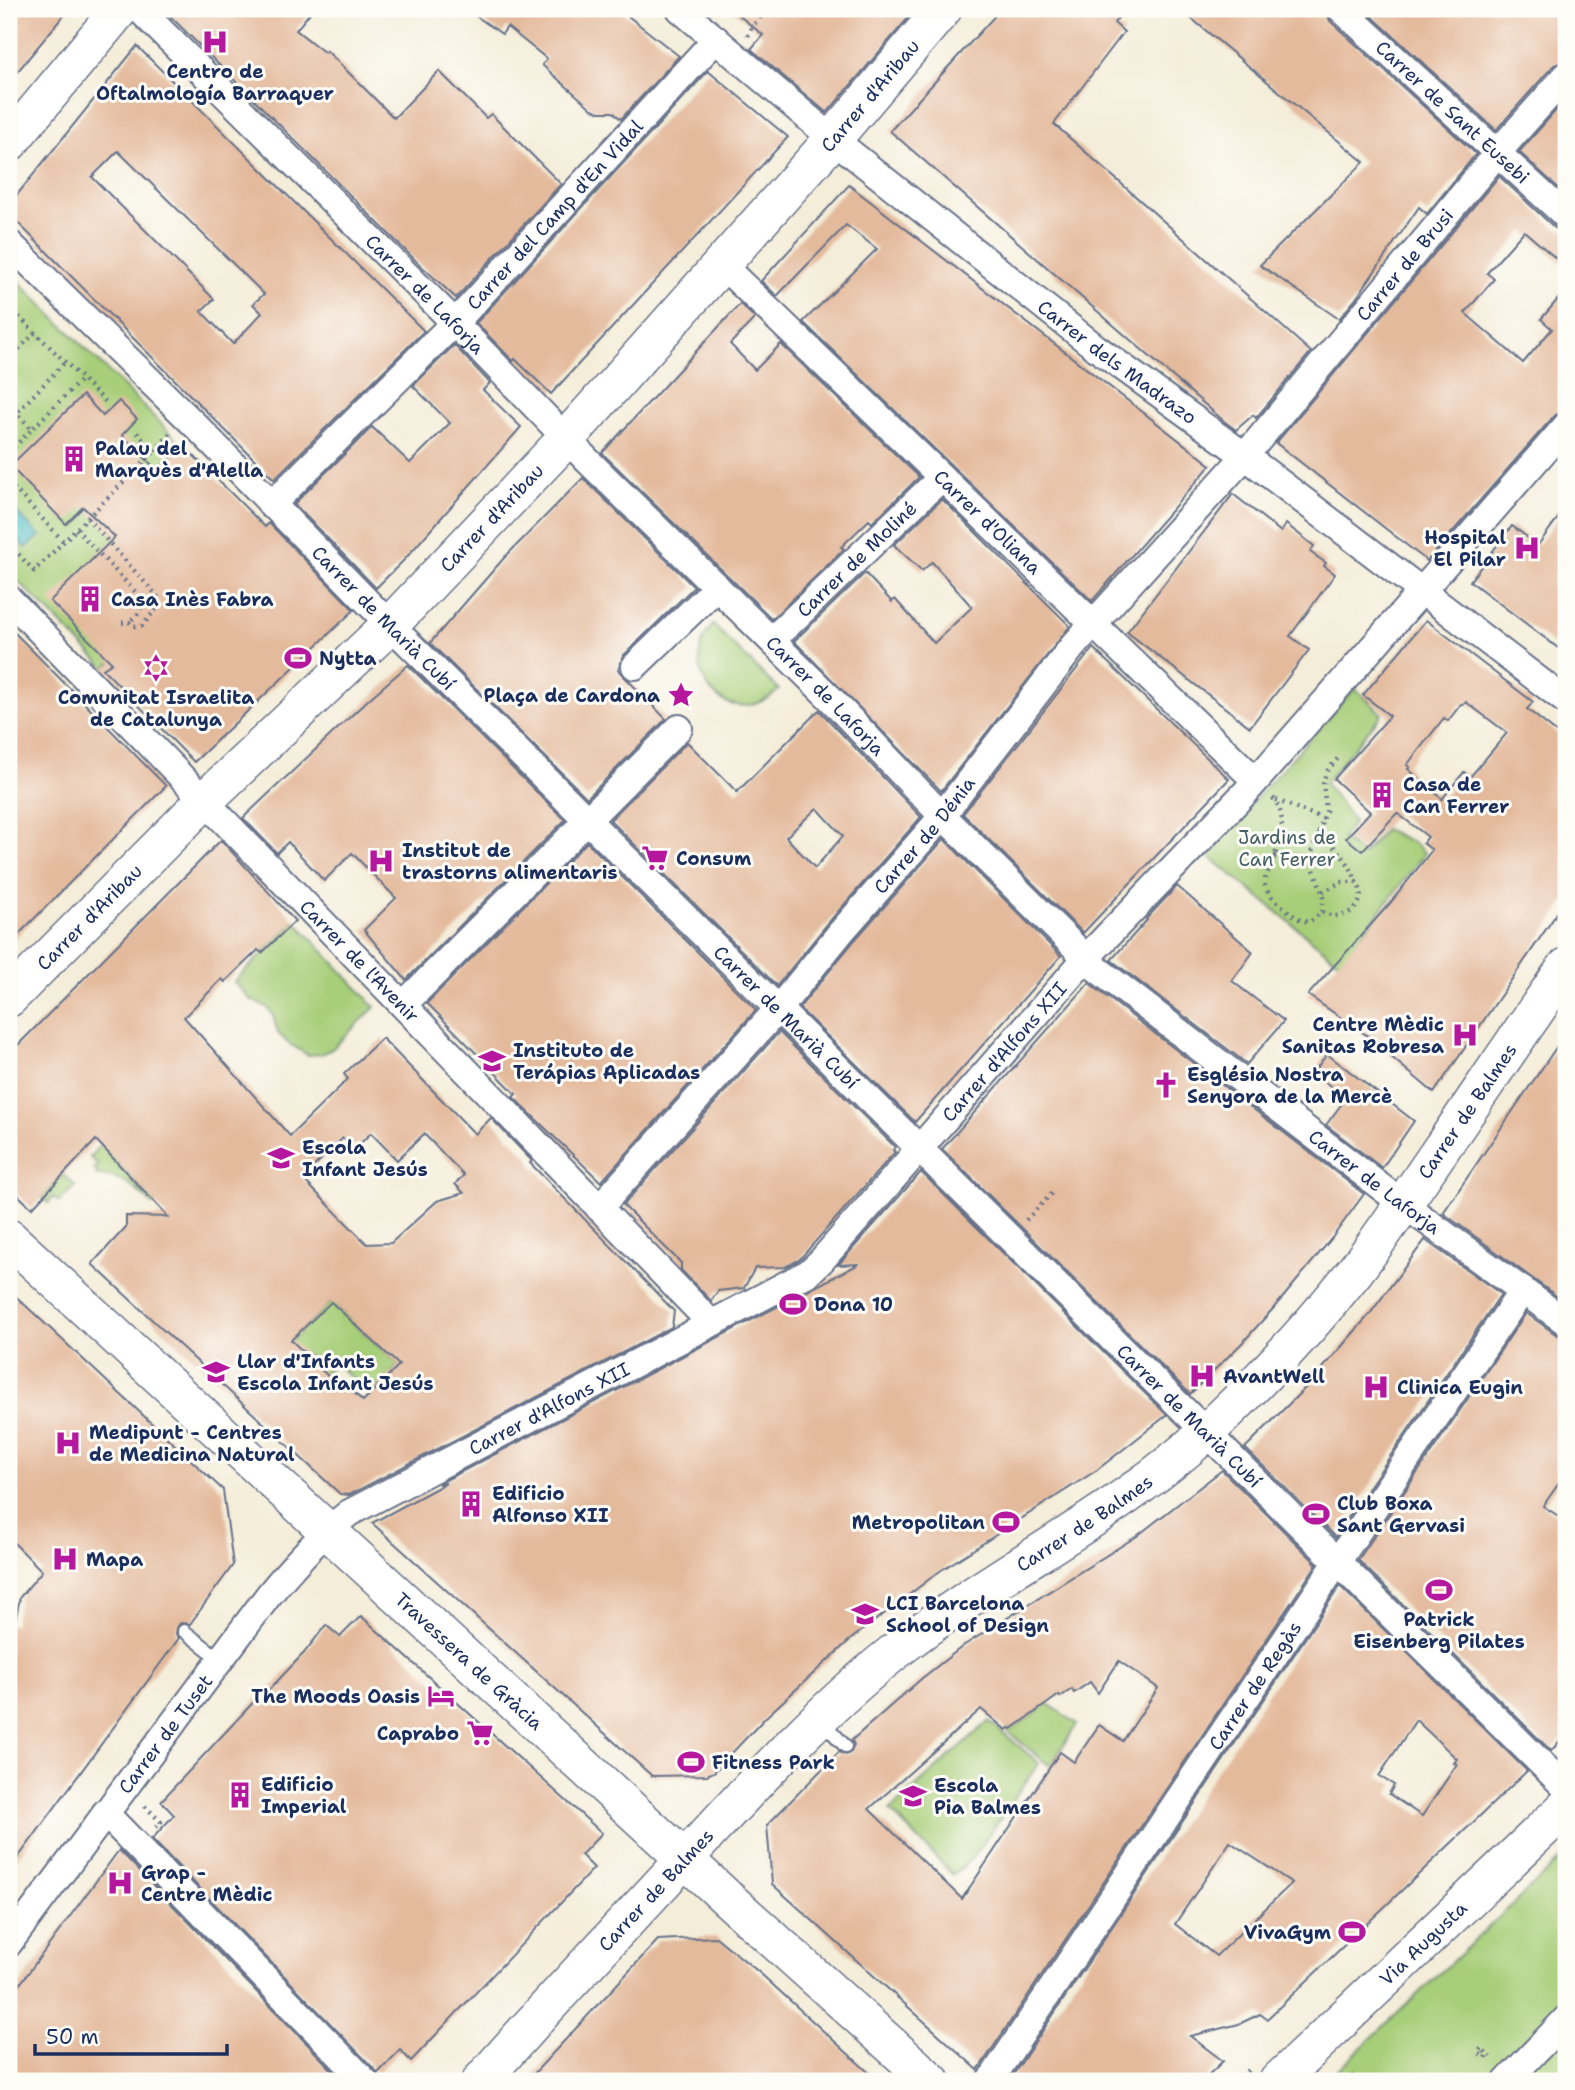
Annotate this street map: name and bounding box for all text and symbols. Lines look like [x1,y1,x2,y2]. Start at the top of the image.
hospital icon: Centro de Oftalmología Barraquer [200,27,230,57]
street label: Carrer d'Aribau [815,34,925,157]
street label: Carrer de Sant Eusebi [1370,35,1535,189]
place label: Centro de Oftalmología Barraquer [96,59,334,106]
street label: Carrer del Camp d'En Vidal [461,114,649,315]
street label: Carrer de Brusi [1351,204,1459,326]
street label: Carrer de Laforja [360,229,490,360]
street label: Carrer dels Madrazo [1032,294,1202,430]
place label: Palau del Marquès d'Alella [95,436,263,483]
building icon: Palau del Marquès d'Alella [59,444,89,474]
street label: Carrer d'Aribau [435,458,549,578]
street label: Carrer d'Oliana [928,464,1047,580]
street label: Carrer de Moliné [792,496,922,623]
place label: Hospital El Pilar [1424,525,1506,572]
hospital icon: Hospital El Pilar [1512,533,1542,563]
street label: Carrer de Marià Cubí [306,540,461,696]
building icon: Casa Inès Fabra [75,584,105,614]
place label: Casa Inès Fabra [111,587,274,612]
street label: Carrer de Laforja [761,630,890,761]
sports icon: Nytta [283,643,313,673]
place label: Nytta [319,646,377,671]
synagogue icon: Comunitat Israelita de Catalunya [141,653,171,683]
place icon: Plaça de Cardona [666,680,696,710]
place label: Plaça de Cardona [483,683,660,708]
place label: Comunitat Israelita de Catalunya [58,685,254,732]
street label: Carrer de Dénia [868,771,981,899]
place label: Casa de Can Ferrer [1403,772,1509,819]
building icon: Casa de Can Ferrer [1367,780,1397,810]
park label: Jardins de Can Ferrer [1238,825,1336,872]
place label: Institut de trastorns alimentaris [402,838,617,885]
supermarket icon: Consum [640,843,670,873]
hospital icon: Institut de trastorns alimentaris [366,846,396,876]
place label: Consum [676,846,751,871]
street label: Carrer d'Aribau [31,859,148,976]
street label: Carrer de l'Avenir [294,894,425,1028]
street label: Carrer de Marià Cubí [708,940,864,1095]
street label: Carrer d'Alfons XII [936,977,1073,1127]
place label: Centre Mèdic Sanitas Robresa [1282,1012,1444,1059]
hospital icon: Centre Mèdic Sanitas Robresa [1450,1020,1480,1050]
place label: Instituto de Terápias Aplicadas [513,1038,700,1085]
street label: Carrer de Balmes [1412,1039,1523,1184]
school or university icon: Instituto de Terápias Aplicadas [477,1046,507,1076]
place label: Església Nostra Senyora de la Mercè [1187,1062,1392,1109]
church icon: Església Nostra Senyora de la Mercè [1151,1070,1181,1100]
street label: Carrer de Laforja [1303,1124,1445,1240]
place label: Escola Infant Jesús [302,1135,428,1182]
school or university icon: Escola Infant Jesús [266,1143,296,1173]
sports icon: Dona 10 [778,1289,808,1319]
place label: Dona 10 [814,1292,893,1317]
street label: Carrer de Marià Cubí [1111,1339,1267,1494]
place label: Llar d'Infants Escola Infant Jesús [237,1349,434,1396]
street label: Carrer d'Alfons XII [465,1356,634,1461]
school or university icon: Llar d'Infants Escola Infant Jesús [201,1357,231,1387]
hospital icon: AvantWell [1187,1361,1217,1391]
place label: AvantWell [1223,1364,1325,1389]
hospital icon: Clinica Eugin [1361,1372,1391,1402]
place label: Clinica Eugin [1397,1375,1523,1400]
place label: Medipunt - Centres de Medicina Natural [89,1420,295,1467]
hospital icon: Medipunt - Centres de Medicina Natural [53,1428,83,1458]
street label: Carrer de Balmes [1012,1469,1158,1578]
place label: Edificio Alfonso XII [492,1481,609,1528]
building icon: Edificio Alfonso XII [456,1489,486,1519]
place label: Club Boxa Sant Gervasi [1337,1491,1465,1538]
sports icon: Club Boxa Sant Gervasi [1301,1499,1331,1529]
sports icon: Metropolitan [991,1507,1021,1537]
place label: Metropolitan [852,1510,985,1535]
hospital icon: Mapa [50,1544,80,1574]
place label: Mapa [86,1547,143,1572]
sports icon: Patrick Eisenberg Pilates [1424,1575,1454,1605]
street label: Travessera de Gràcia [389,1587,548,1736]
place label: LCI Barcelona School of Design [886,1591,1049,1638]
school or university icon: LCI Barcelona School of Design [850,1599,880,1629]
place label: Patrick Eisenberg Pilates [1353,1607,1525,1654]
street label: Carrer de Regàs [1203,1616,1307,1755]
street label: Carrer de Tuset [113,1669,218,1799]
hotel icon: The Moods Oasis [426,1681,456,1711]
place label: The Moods Oasis [251,1684,420,1709]
supermarket icon: Caprabo [465,1718,495,1748]
place label: Caprabo [377,1721,459,1746]
sports icon: Fitness Park [676,1747,706,1777]
place label: Fitness Park [712,1750,835,1775]
place label: Edificio Imperial [261,1772,347,1819]
place label: Escola Pia Balmes [934,1773,1041,1820]
building icon: Edificio Imperial [225,1780,255,1810]
school or university icon: Escola Pia Balmes [898,1781,928,1811]
street label: Carrer de Balmes [593,1823,719,1957]
place label: Grap - Centre Mèdic [141,1860,273,1907]
hospital icon: Grap - Centre Mèdic [105,1868,135,1898]
street label: Via Augusta [1374,1896,1473,1991]
sports icon: VivaGym [1337,1917,1367,1947]
place label: VivaGym [1244,1920,1331,1945]
scale bar [35,2013,228,2057]
text: 50 m [46,2023,99,2051]

